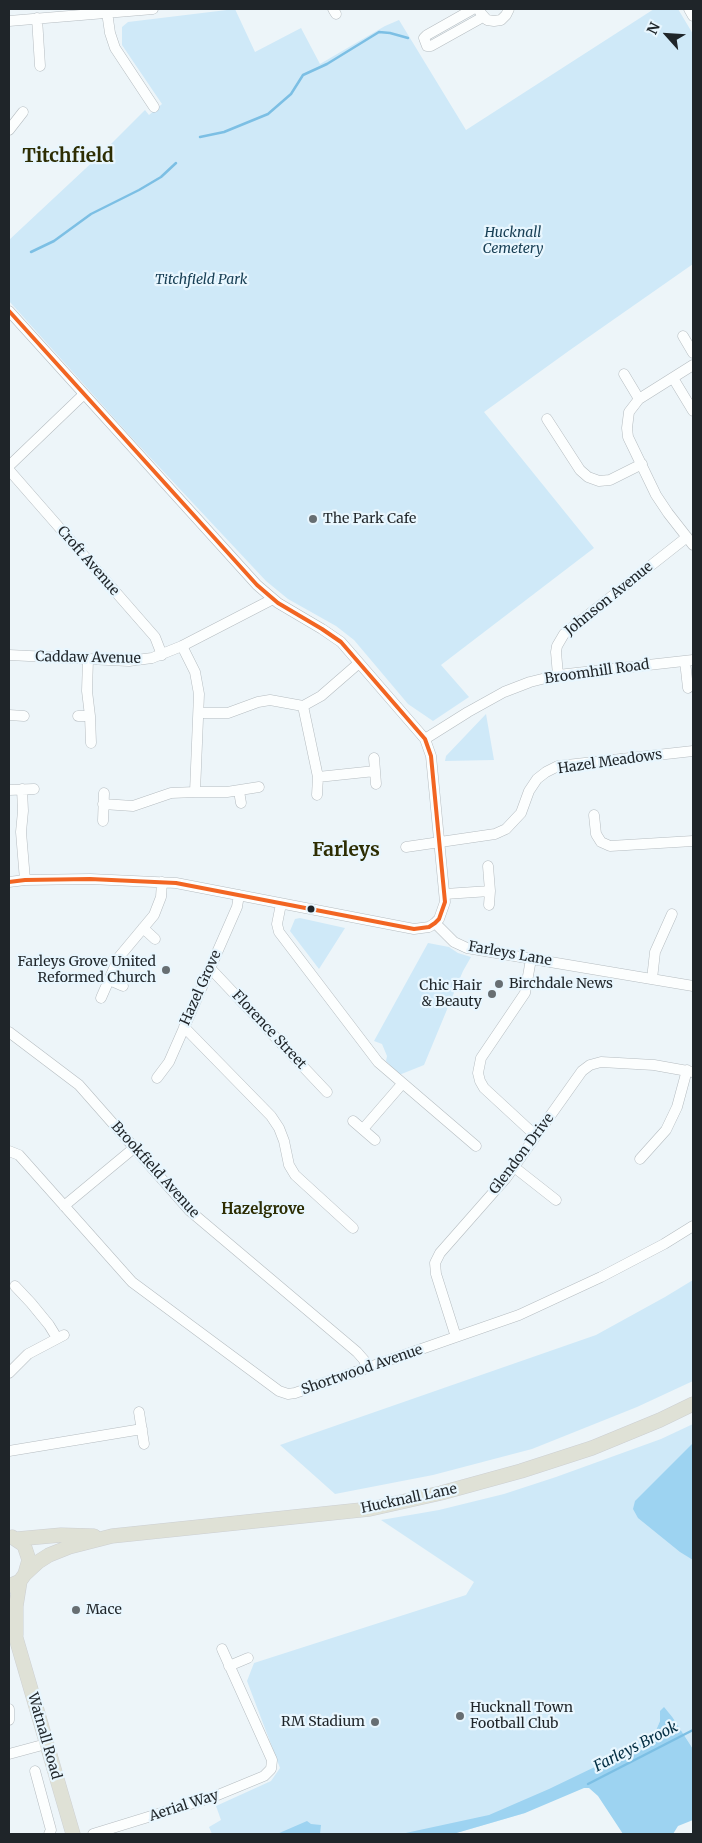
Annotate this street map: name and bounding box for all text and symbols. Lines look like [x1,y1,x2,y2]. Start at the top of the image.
north arrow [642,10,692,60]
text: N [643,20,664,37]
district label: Titchfield [22,146,114,168]
park label: Hucknall Cemetery [482,225,544,258]
park label: Titchfield Park [155,272,247,288]
place label: The Park Cafe [323,511,416,527]
marker: The Park Cafe [307,513,319,525]
street label: Croft Avenue [53,523,123,599]
street label: Johnson Avenue [562,558,656,640]
street label: Caddaw Avenue [35,649,141,667]
street label: Broomhill Road [544,656,650,688]
street label: Hazel Meadows [557,746,663,778]
district label: Farleys [312,840,380,862]
unlabelled marker [306,904,316,914]
street label: Farleys Lane [467,938,553,970]
street label: Hazel Grove [177,948,225,1028]
place label: Farleys Grove United Reformed Church [17,954,156,986]
marker: Farleys Grove United Reformed Church [160,964,172,976]
place label: Birchdale News [509,976,613,992]
place label: Chic Hair & Beauty [419,978,482,1010]
marker: Birchdale News [493,978,505,990]
street label: Florence Street [228,987,310,1073]
marker: Chic Hair & Beauty [486,988,498,1000]
street label: Glendon Drive [486,1110,558,1198]
street label: Brookfield Avenue [108,1119,202,1221]
district label: Hazelgrove [221,1201,305,1219]
street label: Shortwood Avenue [299,1341,425,1399]
street label: Hucknall Lane [360,1481,458,1517]
place label: Mace [86,1602,122,1618]
marker: Mace [70,1604,82,1616]
street label: Watnall Road [24,1691,64,1781]
place label: Hucknall Town Football Club [470,1700,573,1732]
marker: Hucknall Town Football Club [454,1710,466,1722]
place label: RM Stadium [281,1714,365,1730]
marker: RM Stadium [369,1716,381,1728]
water label: Farleys Brook [591,1718,681,1776]
street label: Aerial Way [147,1787,221,1825]

